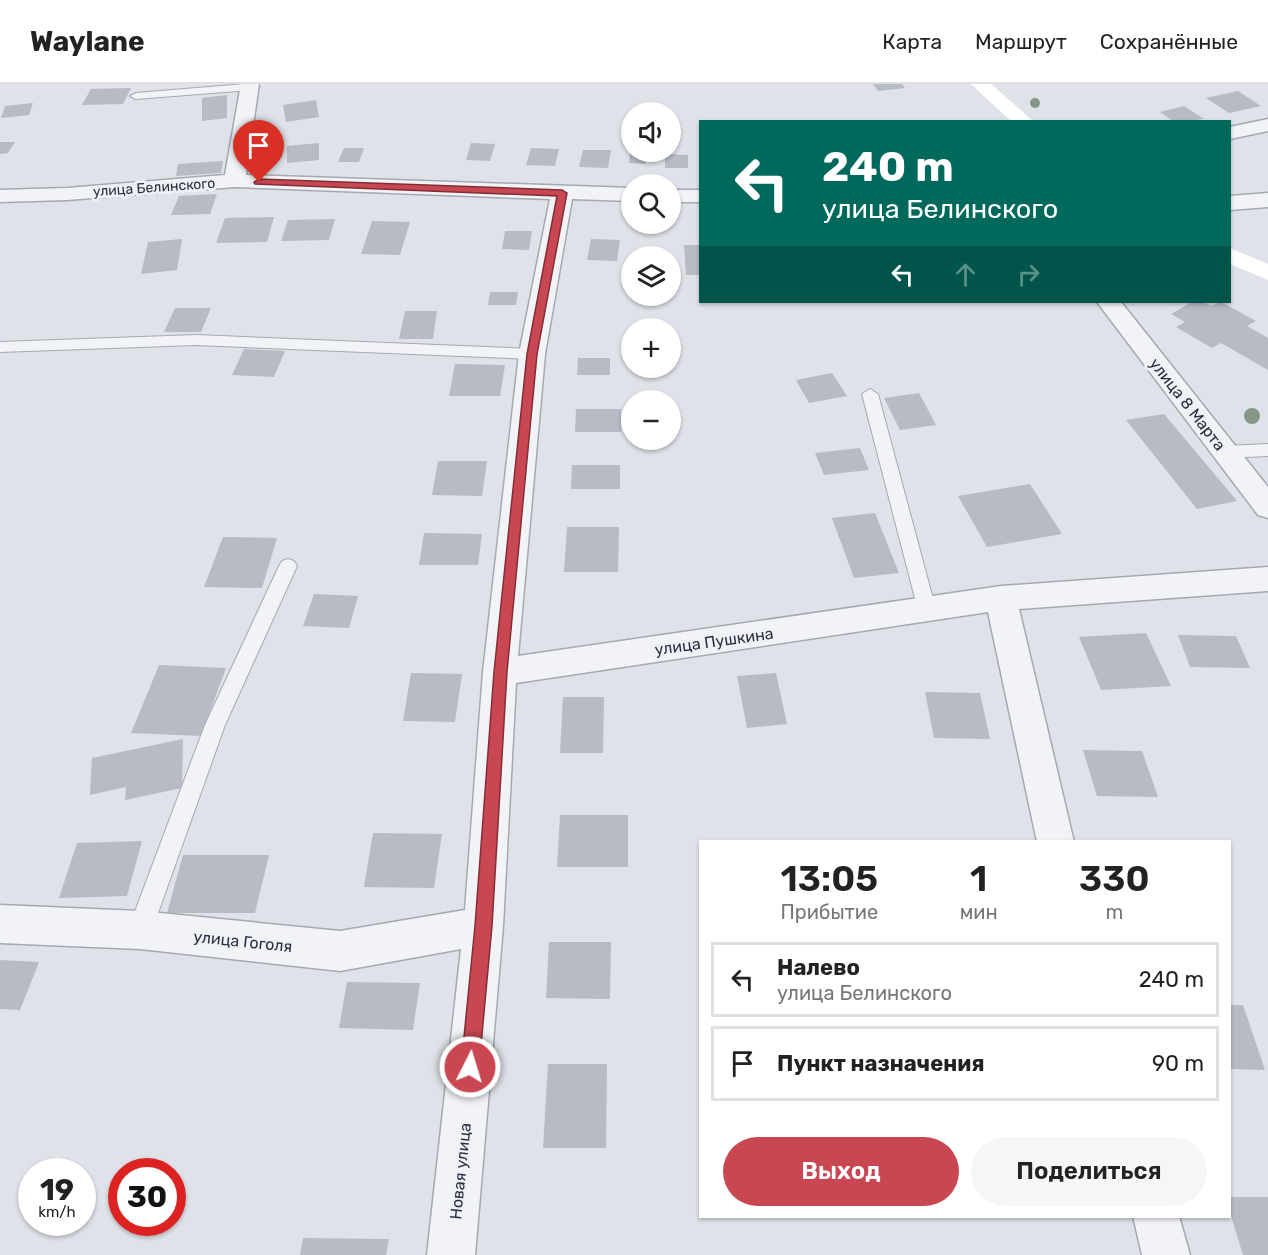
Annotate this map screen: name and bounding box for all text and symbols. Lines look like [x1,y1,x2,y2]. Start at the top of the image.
text: Waylane [30,25,145,58]
text: Карта [882,29,942,54]
text: Маршрут [975,29,1067,54]
text: Сохранённые [1100,29,1238,54]
map controls [621,102,681,450]
button: sound [621,102,681,162]
pin [233,120,284,182]
icon: arrive [242,129,275,162]
text: 240 m [822,142,954,192]
icon: left [723,144,801,222]
button: search [621,174,681,234]
street label: улица Белинского [92,175,216,200]
text: улица Белинского [822,193,1058,225]
button: layers [621,246,681,306]
icon: left [886,258,919,291]
icon: ahead [949,258,982,291]
icon: right [1012,258,1045,291]
button: + [621,318,681,378]
street label: улица 8 Марта [1146,354,1230,454]
button: − [621,390,681,450]
street label: улица Пушкина [654,624,775,659]
text: 13:05 [781,857,878,900]
text: 1 [970,857,987,900]
text: 330 [1079,857,1150,900]
text: Прибытие [780,900,878,924]
text: мин [960,900,998,924]
text: m [1105,900,1123,924]
street label: улица Гоголя [193,927,293,956]
text: Налево [777,954,860,981]
icon: left [726,963,759,996]
text: 240 m [1139,966,1204,993]
text: улица Белинского [777,981,952,1005]
position arrow [438,1035,502,1099]
icon: arrive [726,1047,759,1080]
text: Пункт назначения [777,1050,985,1077]
text: 90 m [1152,1050,1204,1077]
street label: Новая улица [446,1122,475,1220]
button: Выход [723,1137,959,1206]
button: Поделиться [971,1137,1207,1206]
speed limit sign: 30 [108,1158,186,1236]
text: 19 [40,1172,74,1208]
text: km/h [38,1203,76,1221]

